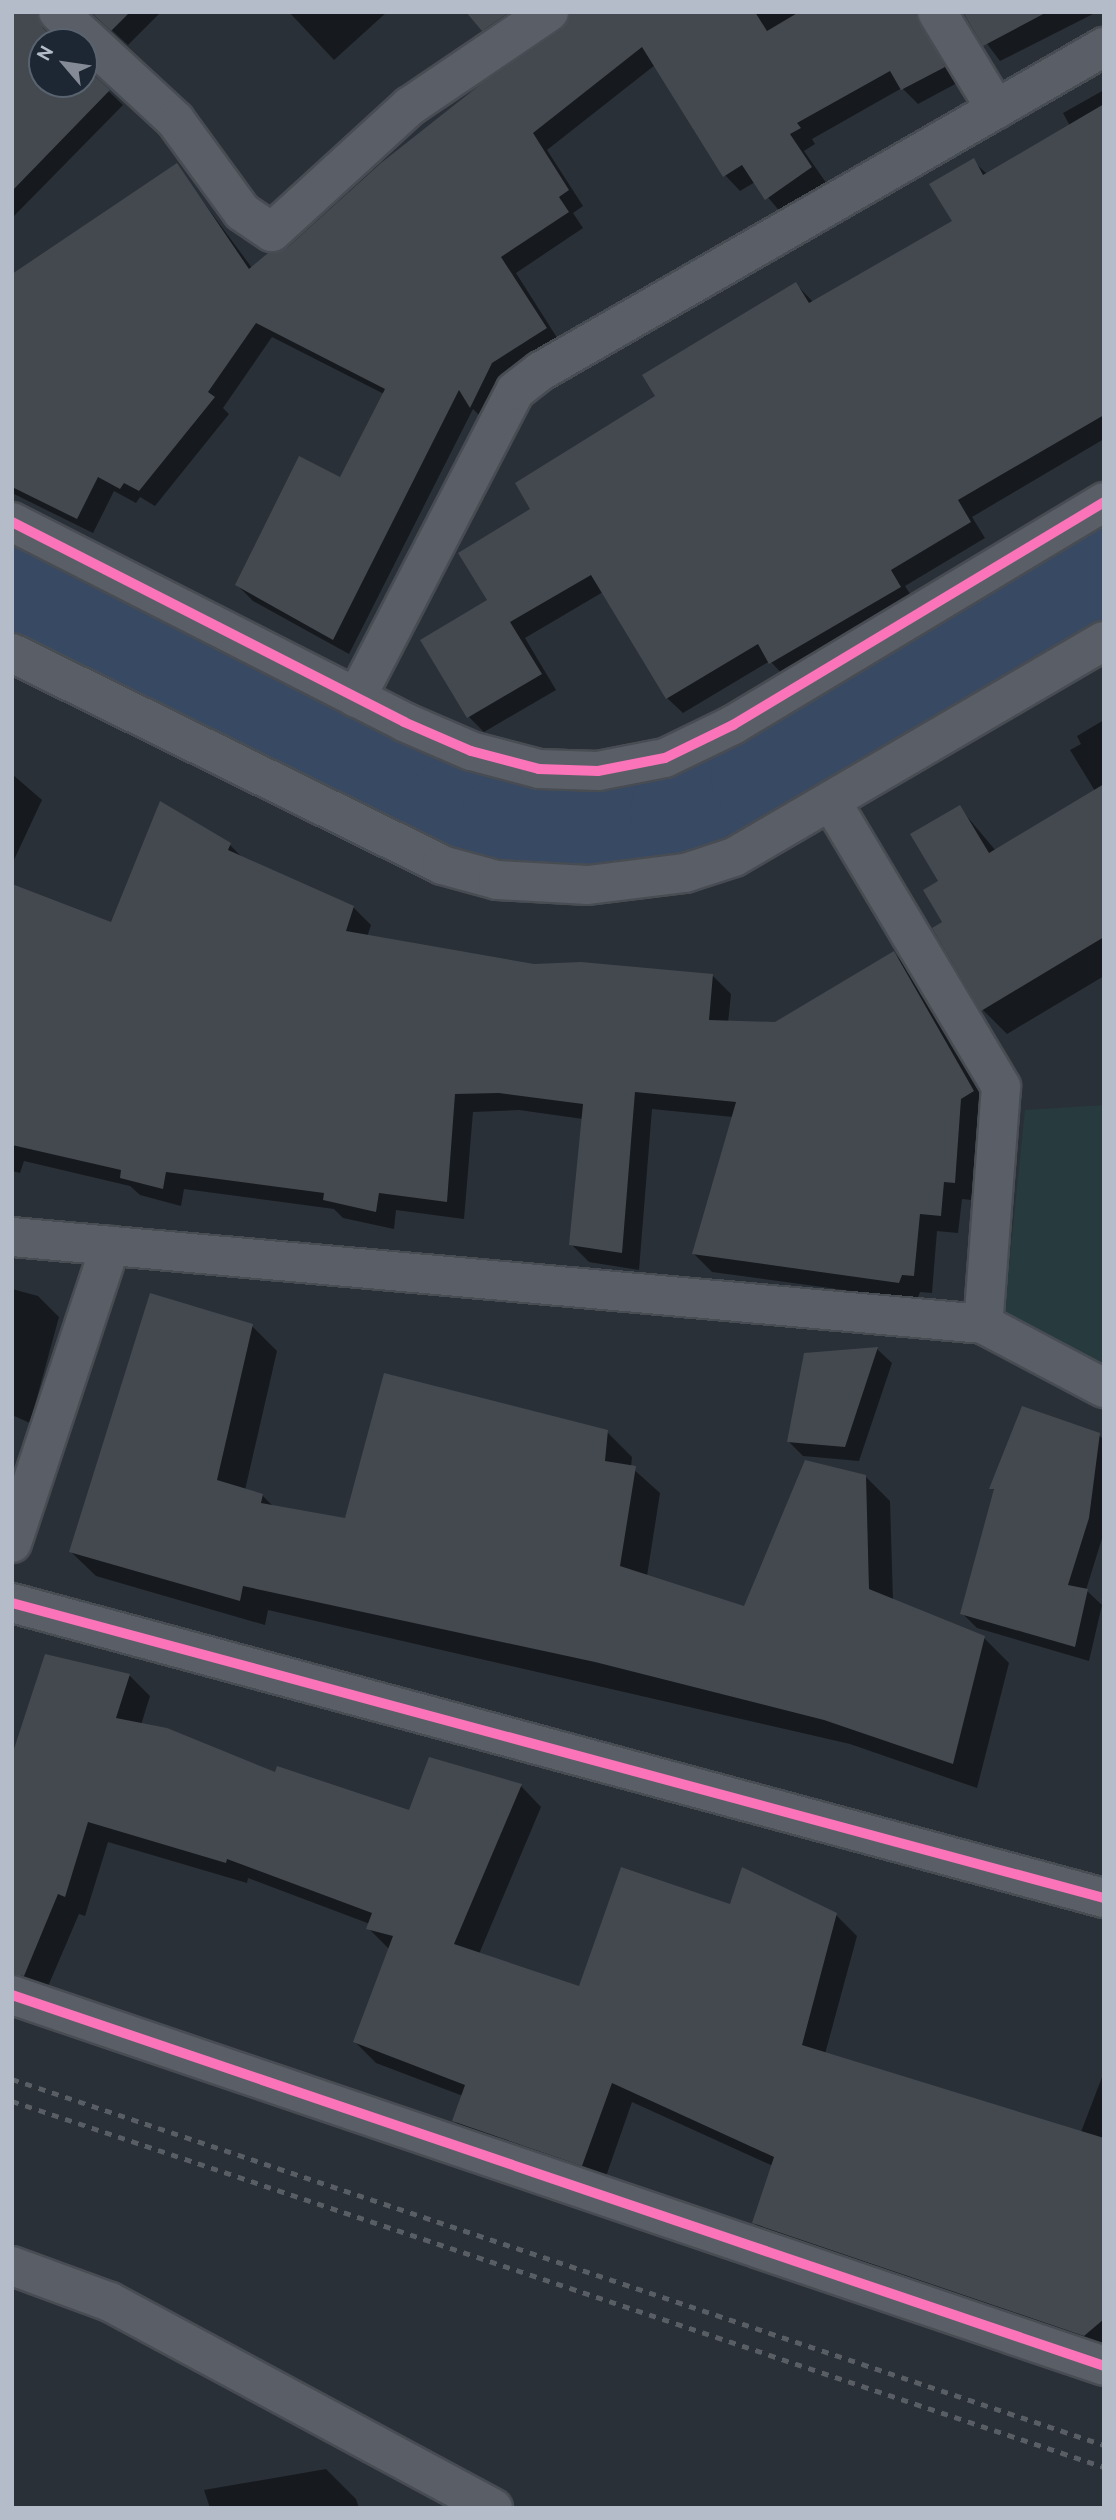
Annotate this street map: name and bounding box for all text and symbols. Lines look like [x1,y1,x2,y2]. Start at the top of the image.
north arrow [28,28,98,98]
text: N [33,42,60,66]

